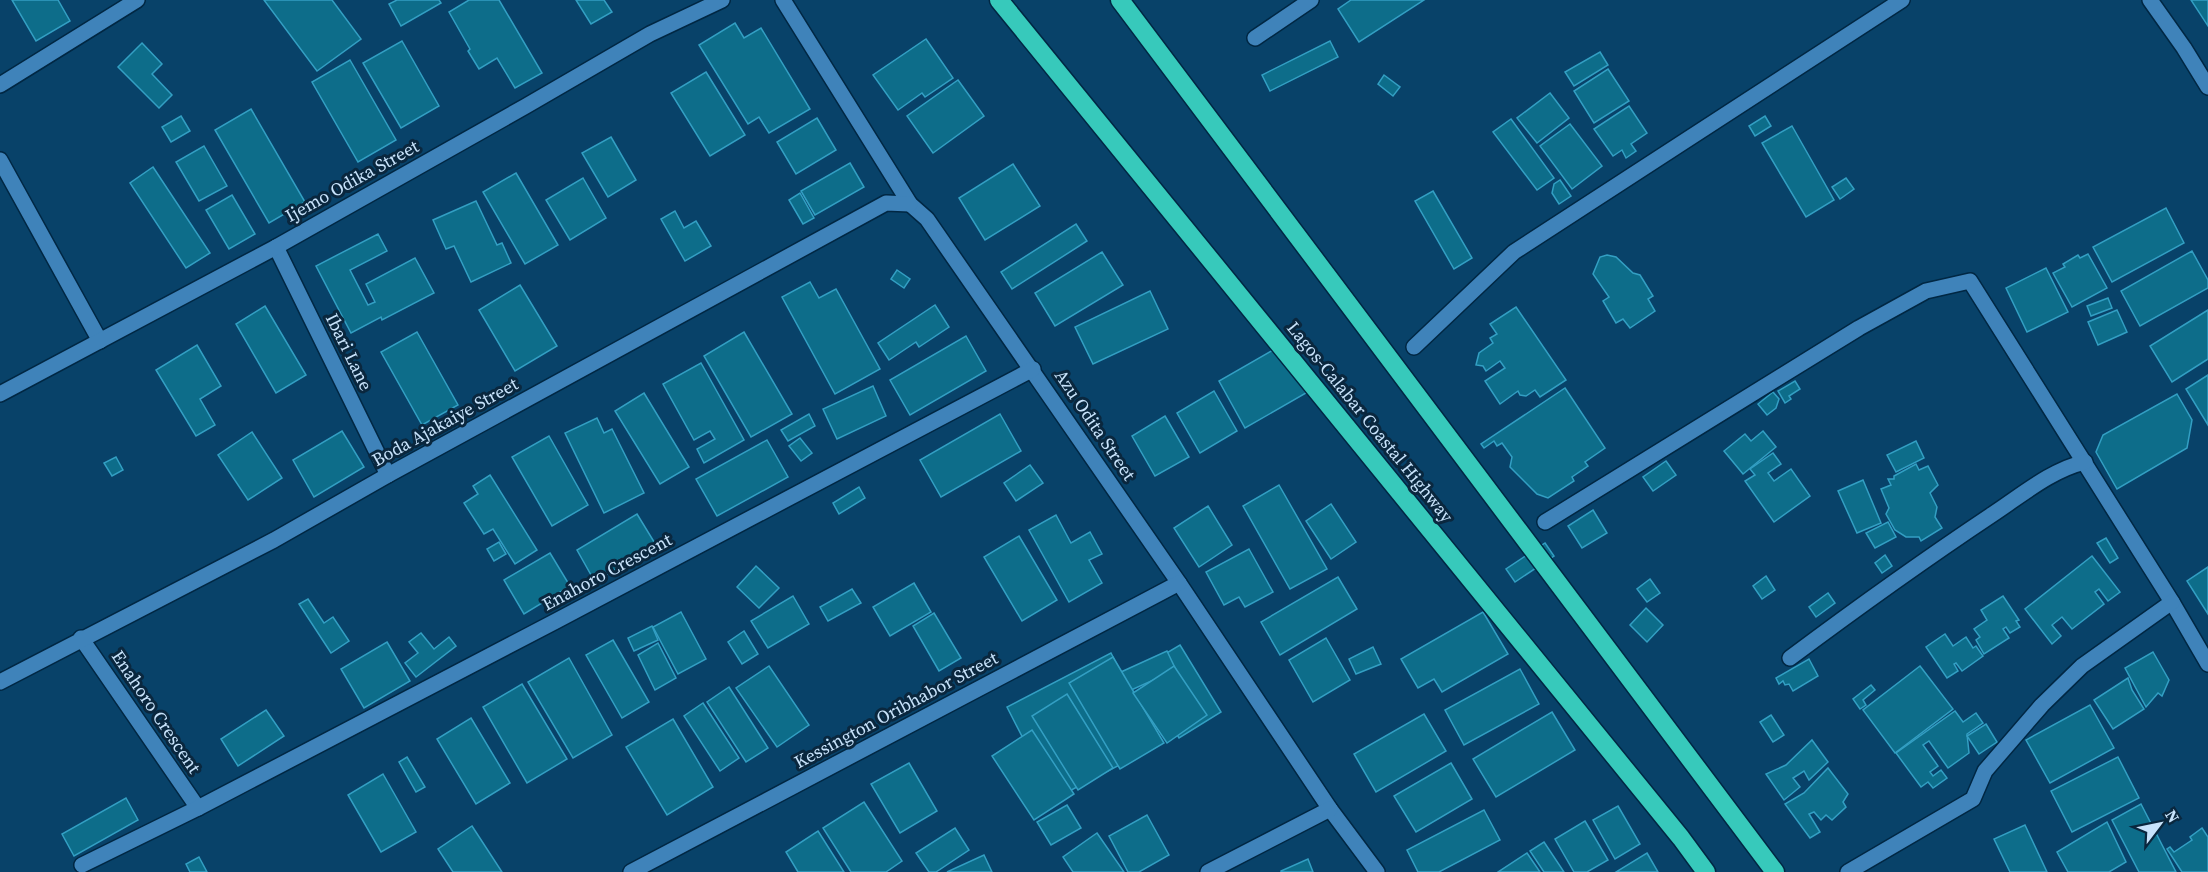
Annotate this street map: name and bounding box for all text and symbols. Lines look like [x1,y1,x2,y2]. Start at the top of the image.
street label: Ijemo Odika Street [280,133,423,228]
street label: Ibari Lane [320,309,379,395]
street label: Lagos-Calabar Coastal Highway [1281,316,1460,528]
street label: Azu Odita Street [1049,364,1142,485]
street label: Boda Ajakaiye Street [367,371,522,472]
street label: Enahoro Crescent [538,527,676,616]
street label: Enahoro Crescent [106,645,207,778]
street label: Kessington Oribhabor Street [790,645,1002,774]
north arrow [2130,794,2190,854]
text: N [2160,805,2185,827]

